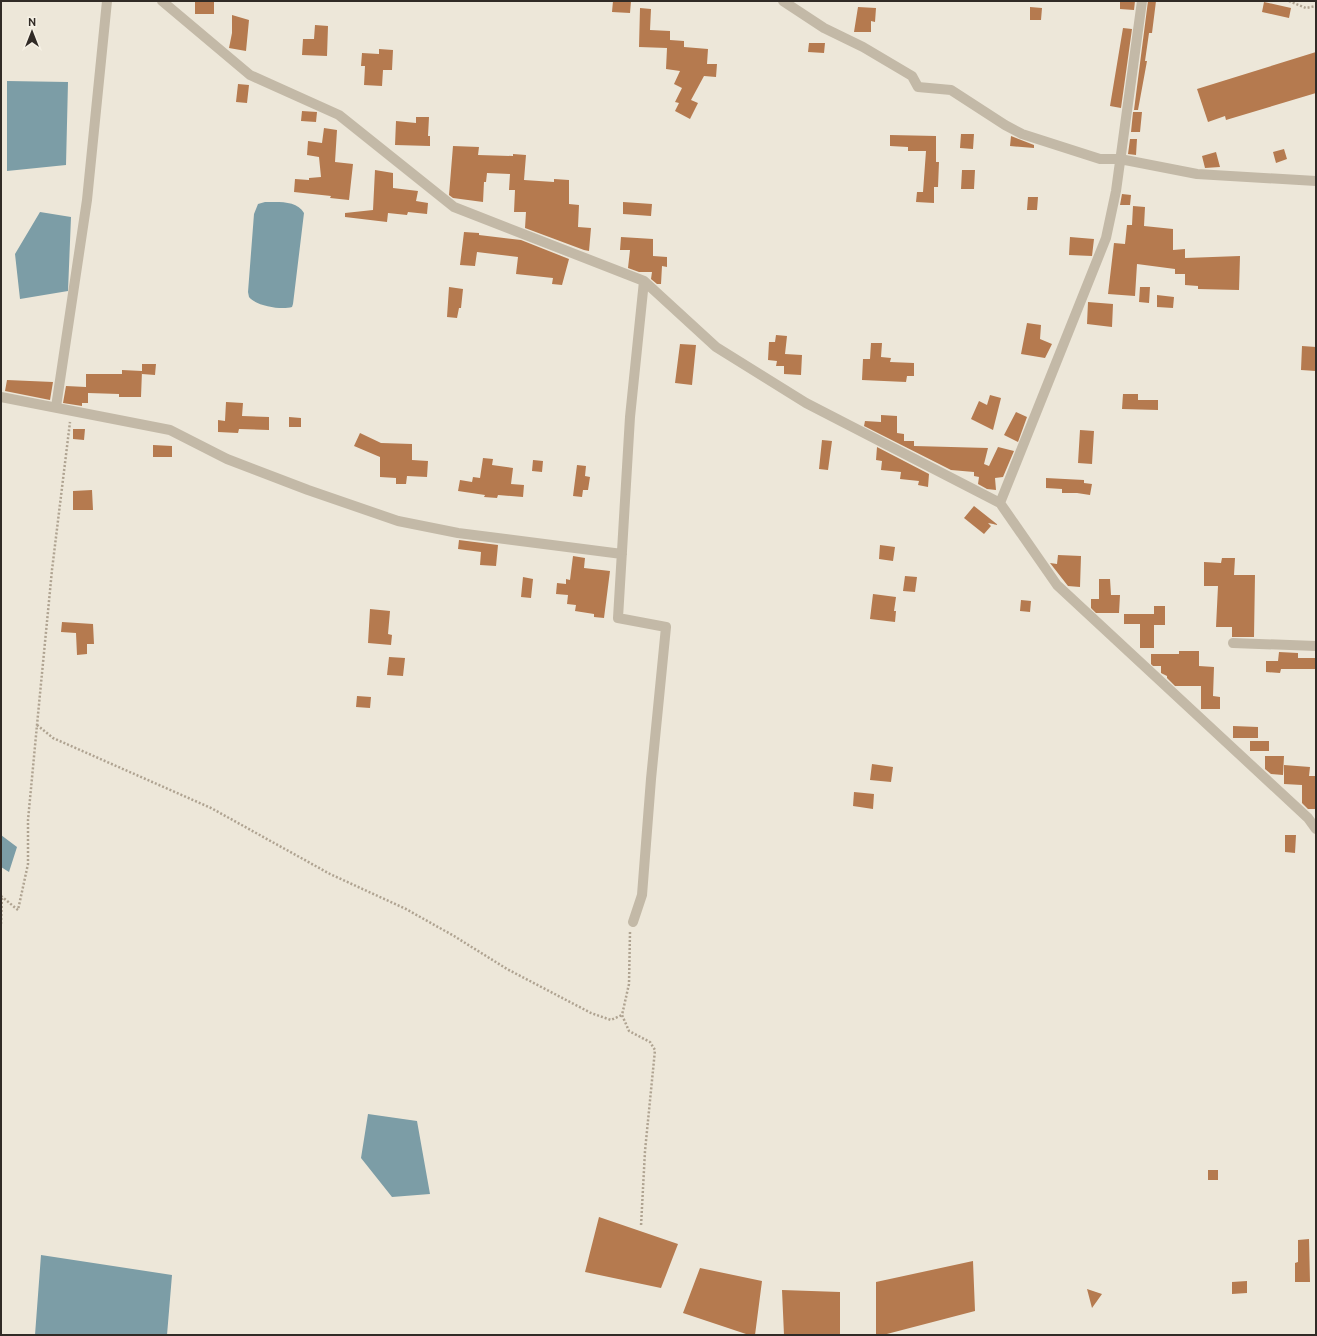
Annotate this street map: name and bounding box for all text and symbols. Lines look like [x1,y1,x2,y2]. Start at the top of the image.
north arrow [12,12,52,52]
text: N [28,16,36,28]

